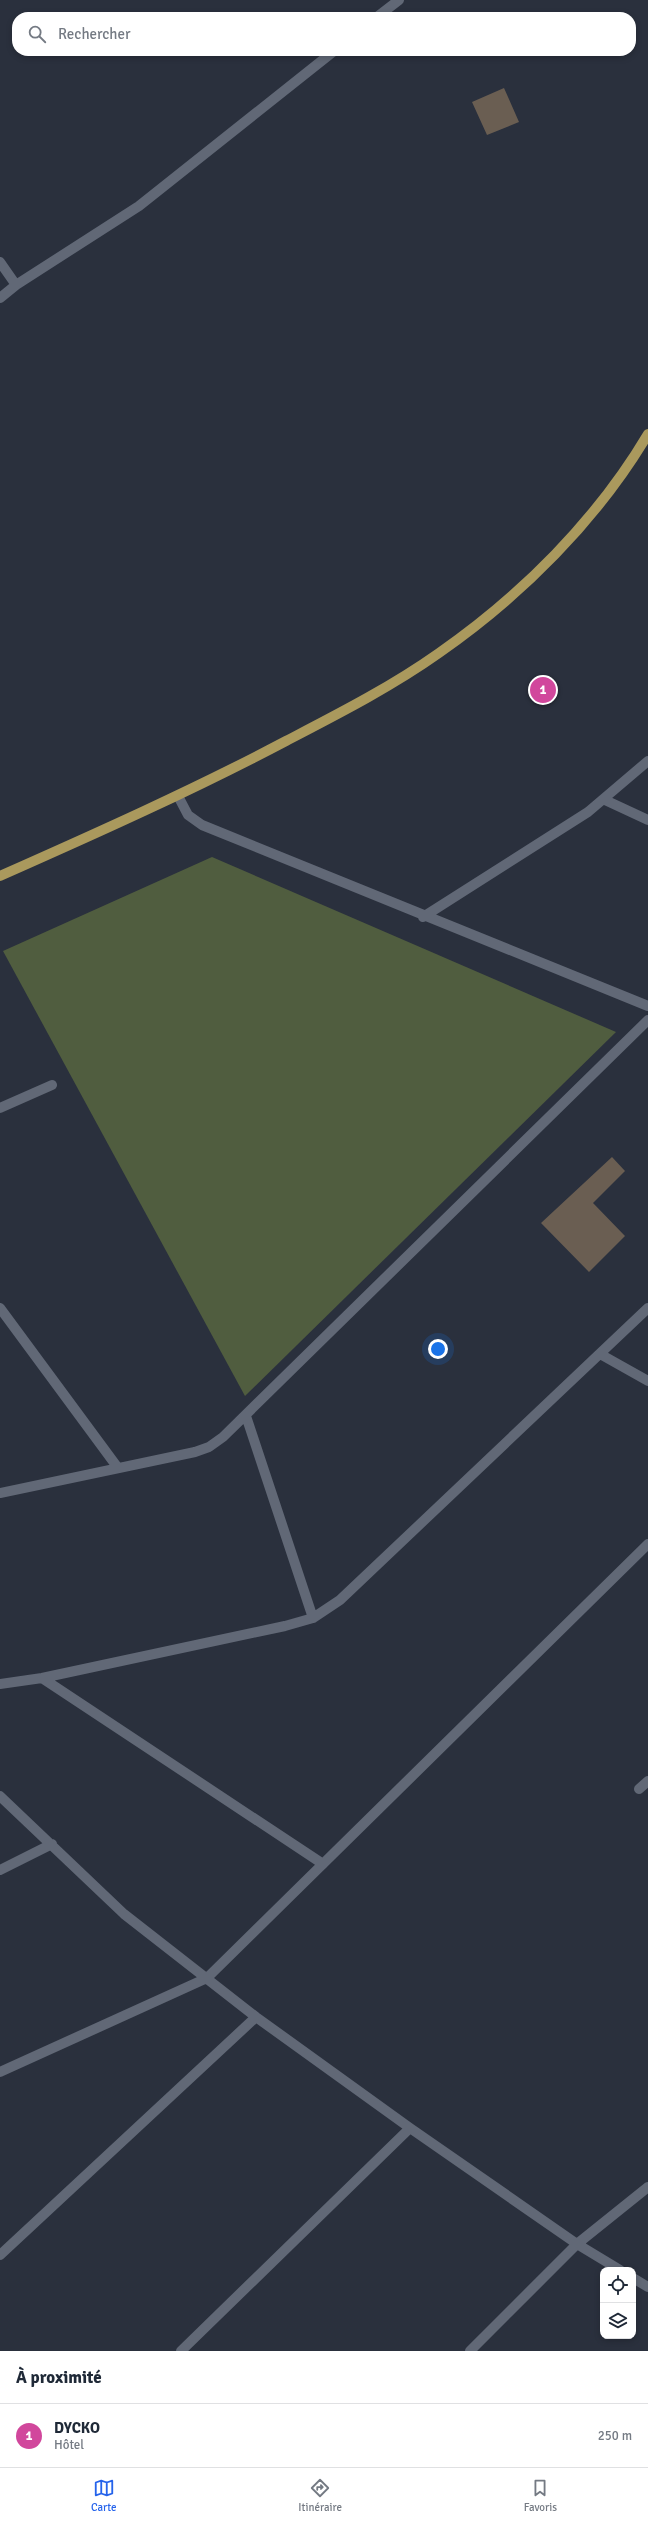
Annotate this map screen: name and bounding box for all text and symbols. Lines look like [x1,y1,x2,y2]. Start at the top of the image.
search box [12,12,636,56]
icon: search [26,23,48,45]
text: Rechercher [58,25,131,43]
pin: 1 [530,675,556,705]
your location [428,1339,448,1359]
map controls [600,2267,636,2339]
button: locate [600,2267,636,2303]
button: layers [600,2303,636,2339]
text: À proximité [16,2367,102,2388]
text: DYCKO [54,2419,100,2437]
text: 1 [25,2428,33,2444]
text: 250 m [598,2428,632,2444]
text: Hôtel [54,2437,84,2453]
tab: Carte [91,2477,117,2514]
tab: Itinéraire [298,2477,342,2514]
tab: Favoris [524,2477,557,2514]

